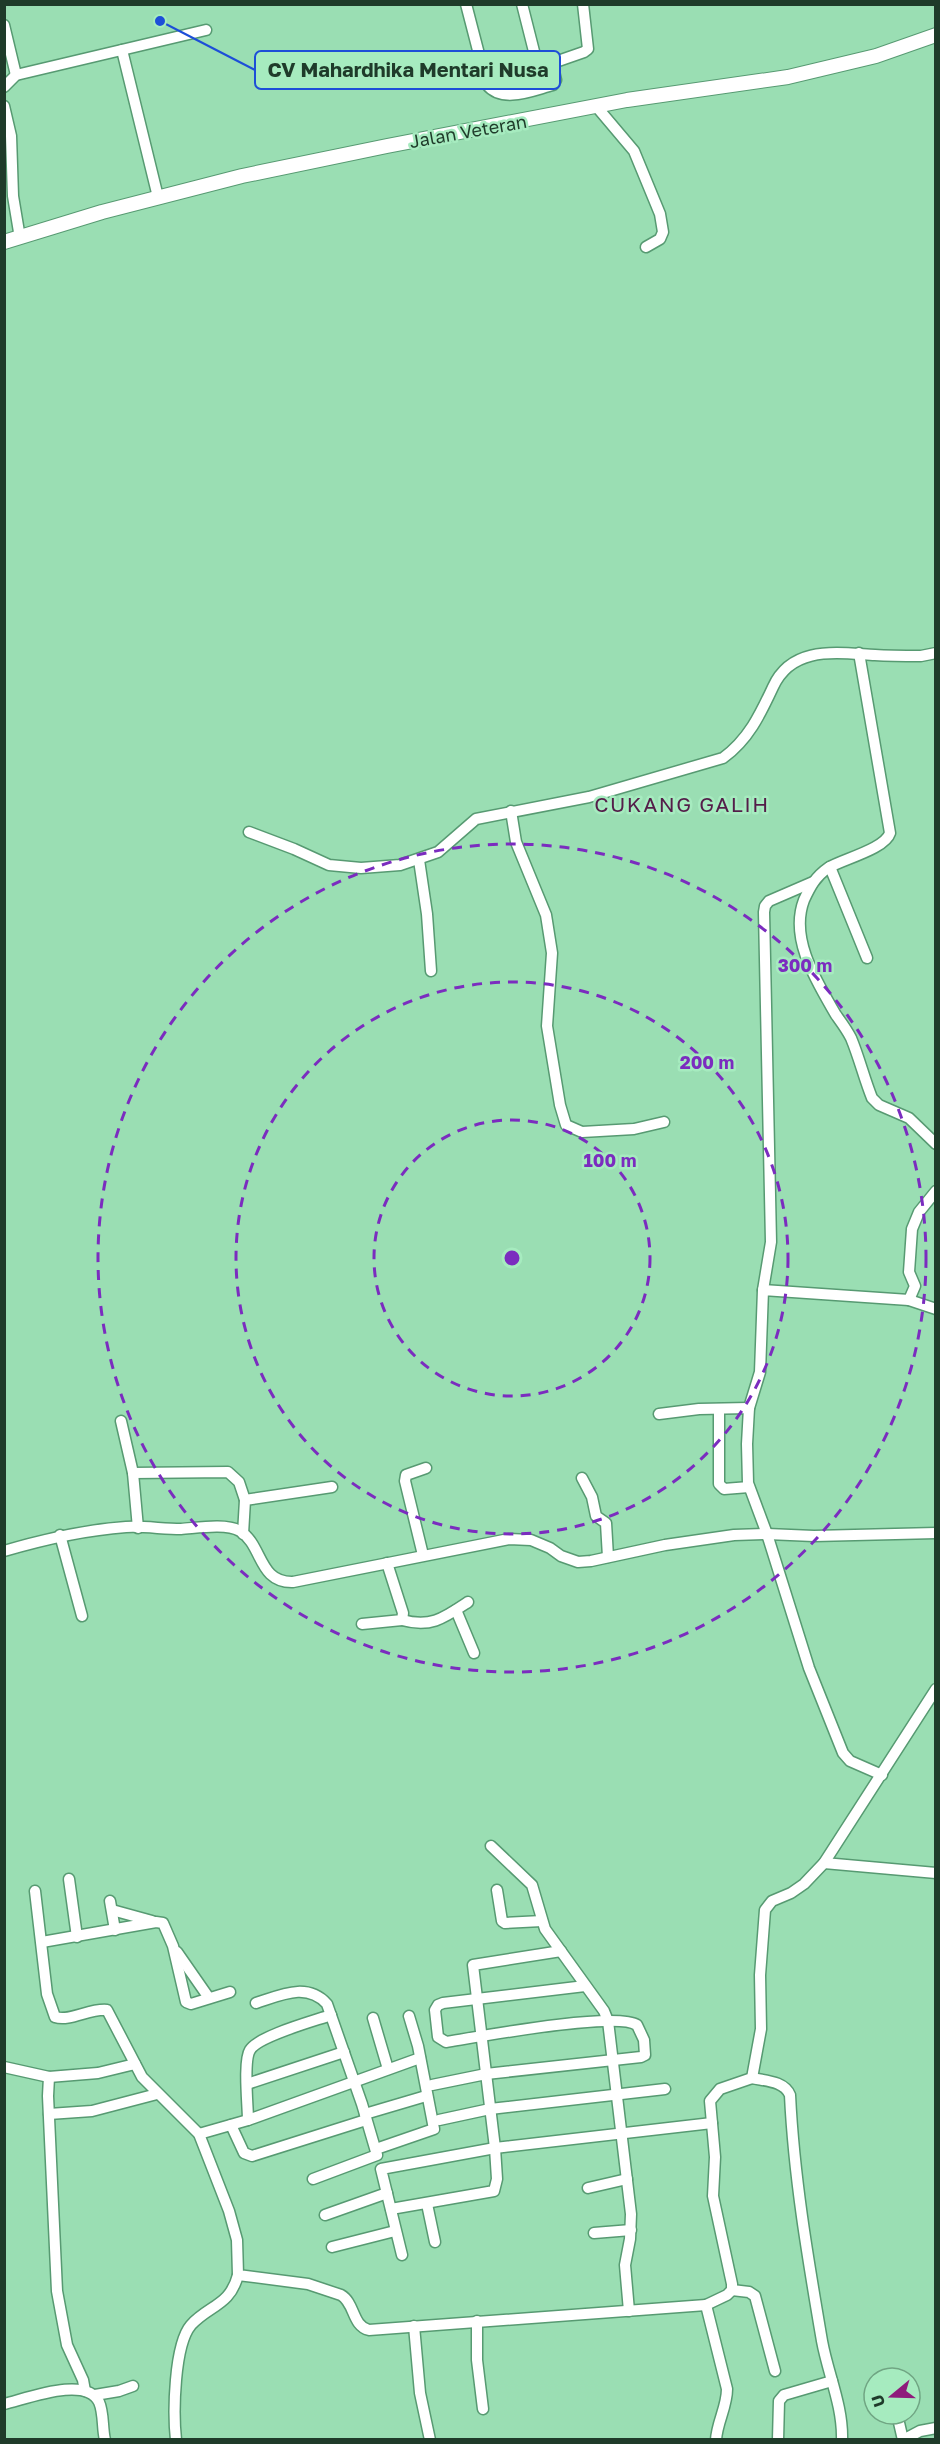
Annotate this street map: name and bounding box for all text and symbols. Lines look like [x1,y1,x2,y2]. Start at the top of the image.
callout: CV Mahardhika Mentari Nusa [255,51,560,89]
text: CV Mahardhika Mentari Nusa [267,57,549,81]
street label: Jalan Veteran [408,110,528,152]
district label: CUKANG GALIH [594,791,770,817]
text: 300 m [778,954,832,976]
text: 200 m [680,1051,734,1073]
text: 100 m [584,1149,636,1171]
centre of rings [502,1248,522,1268]
north arrow [862,2366,922,2426]
text: U [866,2392,889,2410]

